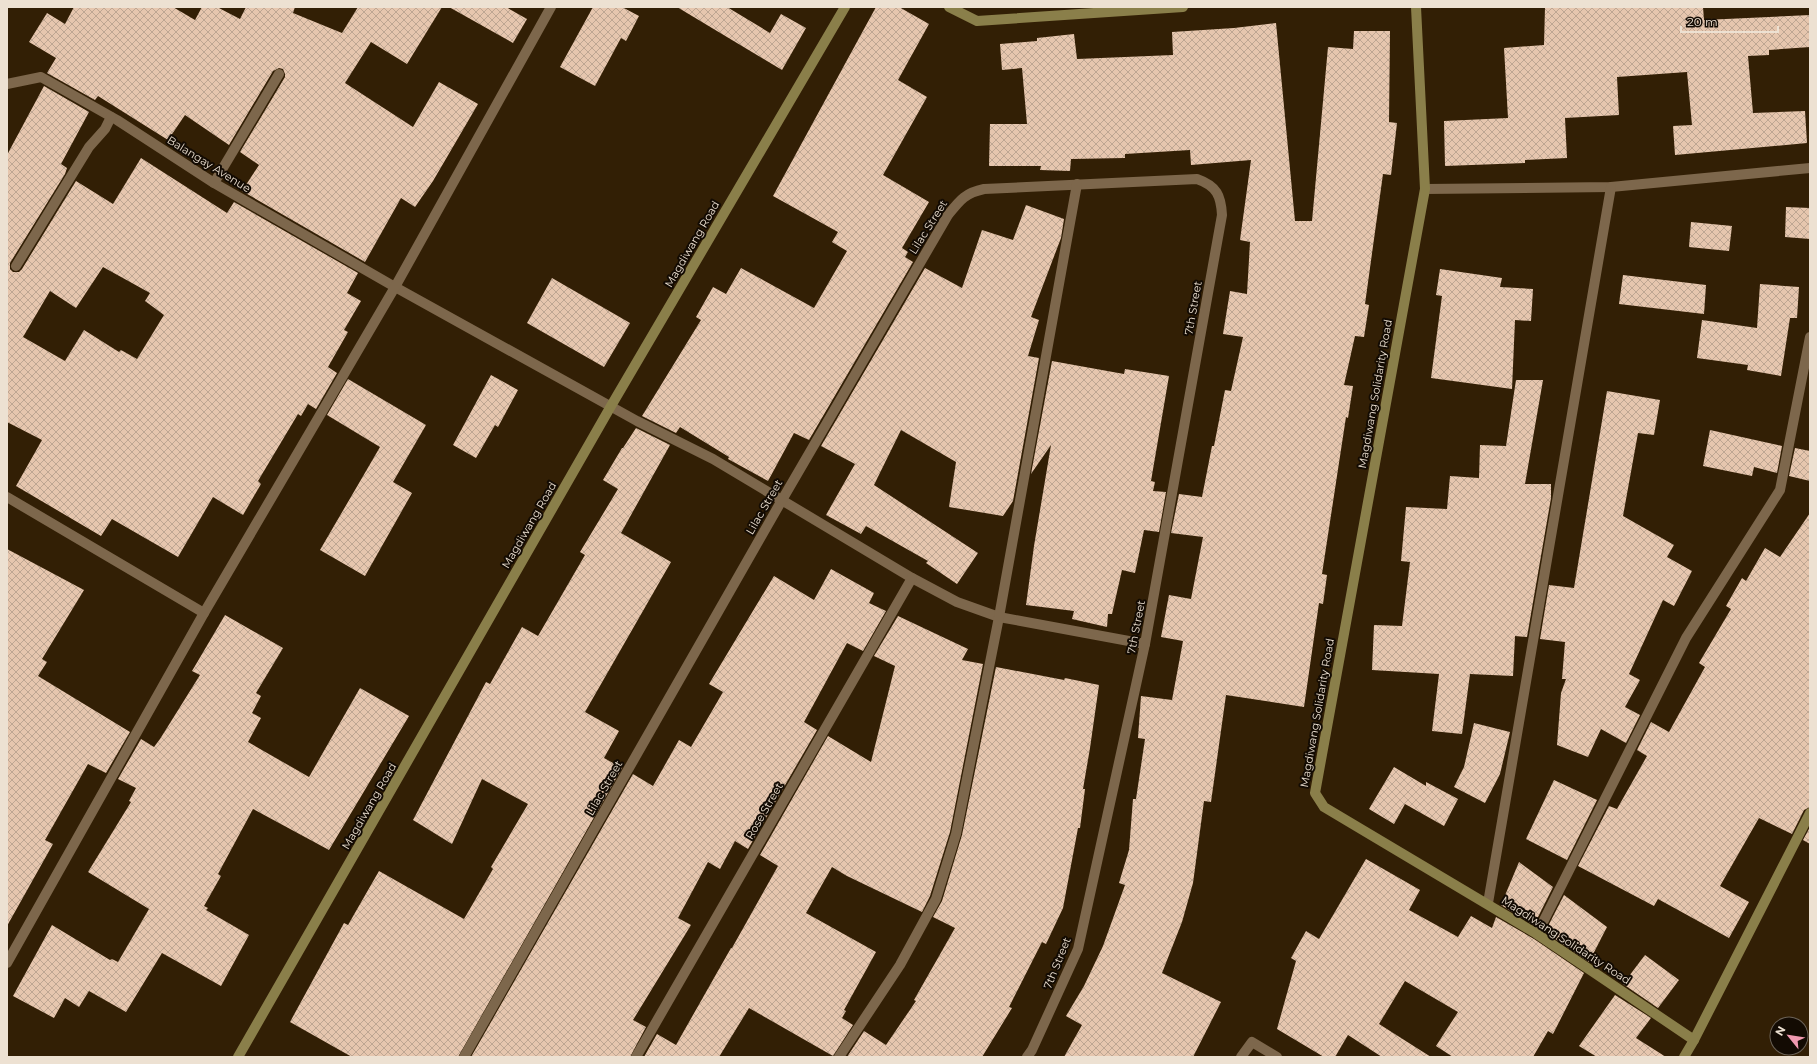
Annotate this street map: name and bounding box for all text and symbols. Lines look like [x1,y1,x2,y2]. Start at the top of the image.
scale bar [1681,8,1778,34]
text: 20 m [1687,14,1718,29]
street label: Balangay Avenue [165,133,254,196]
street label: Lilac Street [906,197,950,257]
street label: Magdiwang Road [662,198,722,290]
street label: 7th Street [1181,279,1205,336]
street label: Magdiwang Solidarity Road [1355,318,1395,470]
street label: Lilac Street [743,477,786,537]
street label: Magdiwang Road [499,479,559,571]
street label: 7th Street [1124,598,1148,655]
street label: Magdiwang Solidarity Road [1297,637,1337,789]
street label: Lilac Street [583,758,626,818]
street label: Magdiwang Road [339,760,399,852]
street label: Rose Street [742,780,786,842]
street label: Magdiwang Solidarity Road [1499,893,1633,987]
street label: 7th Street [1040,935,1074,991]
north arrow [1769,1016,1809,1056]
text: N [1772,1024,1789,1038]

